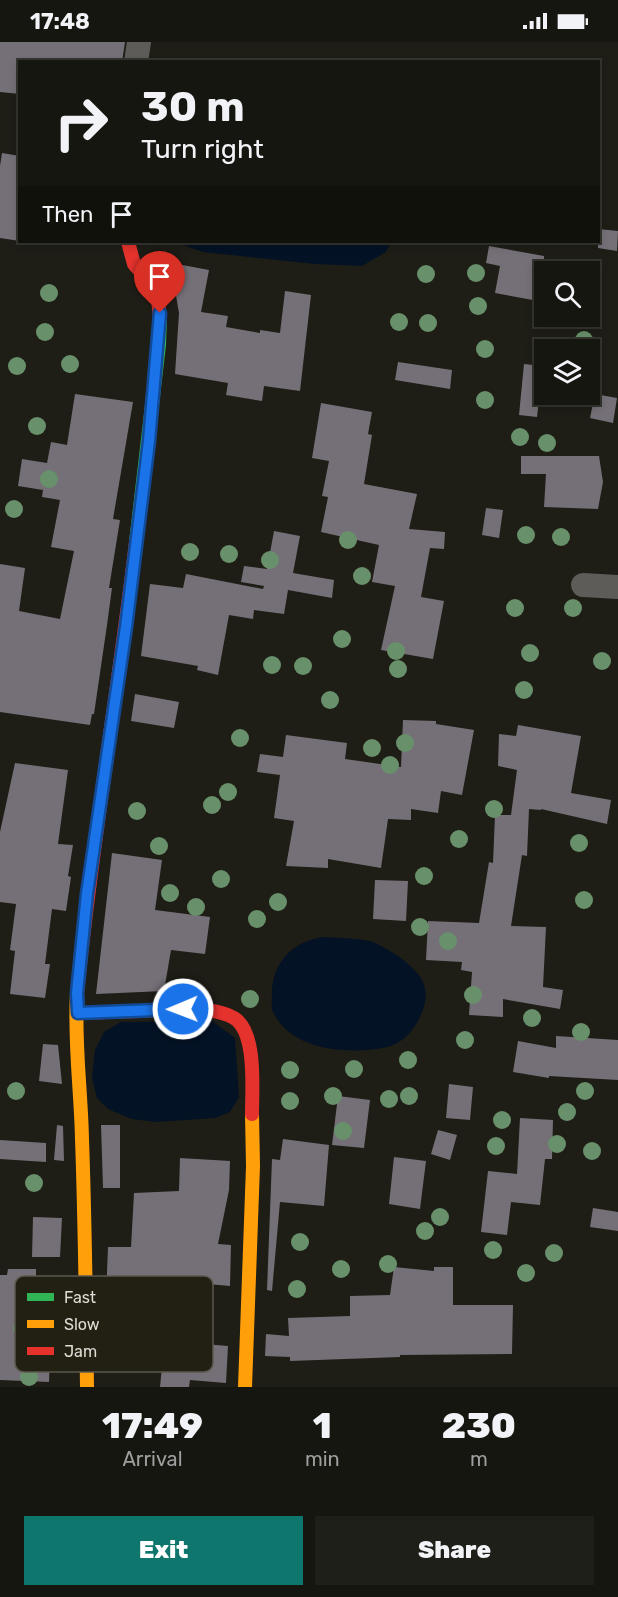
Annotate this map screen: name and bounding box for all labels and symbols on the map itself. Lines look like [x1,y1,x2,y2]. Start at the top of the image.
pin [134,251,185,313]
position arrow [151,977,215,1041]
legend [15,1276,213,1372]
text: Fast [64,1288,96,1307]
text: Slow [64,1315,100,1334]
text: Jam [64,1342,97,1361]

